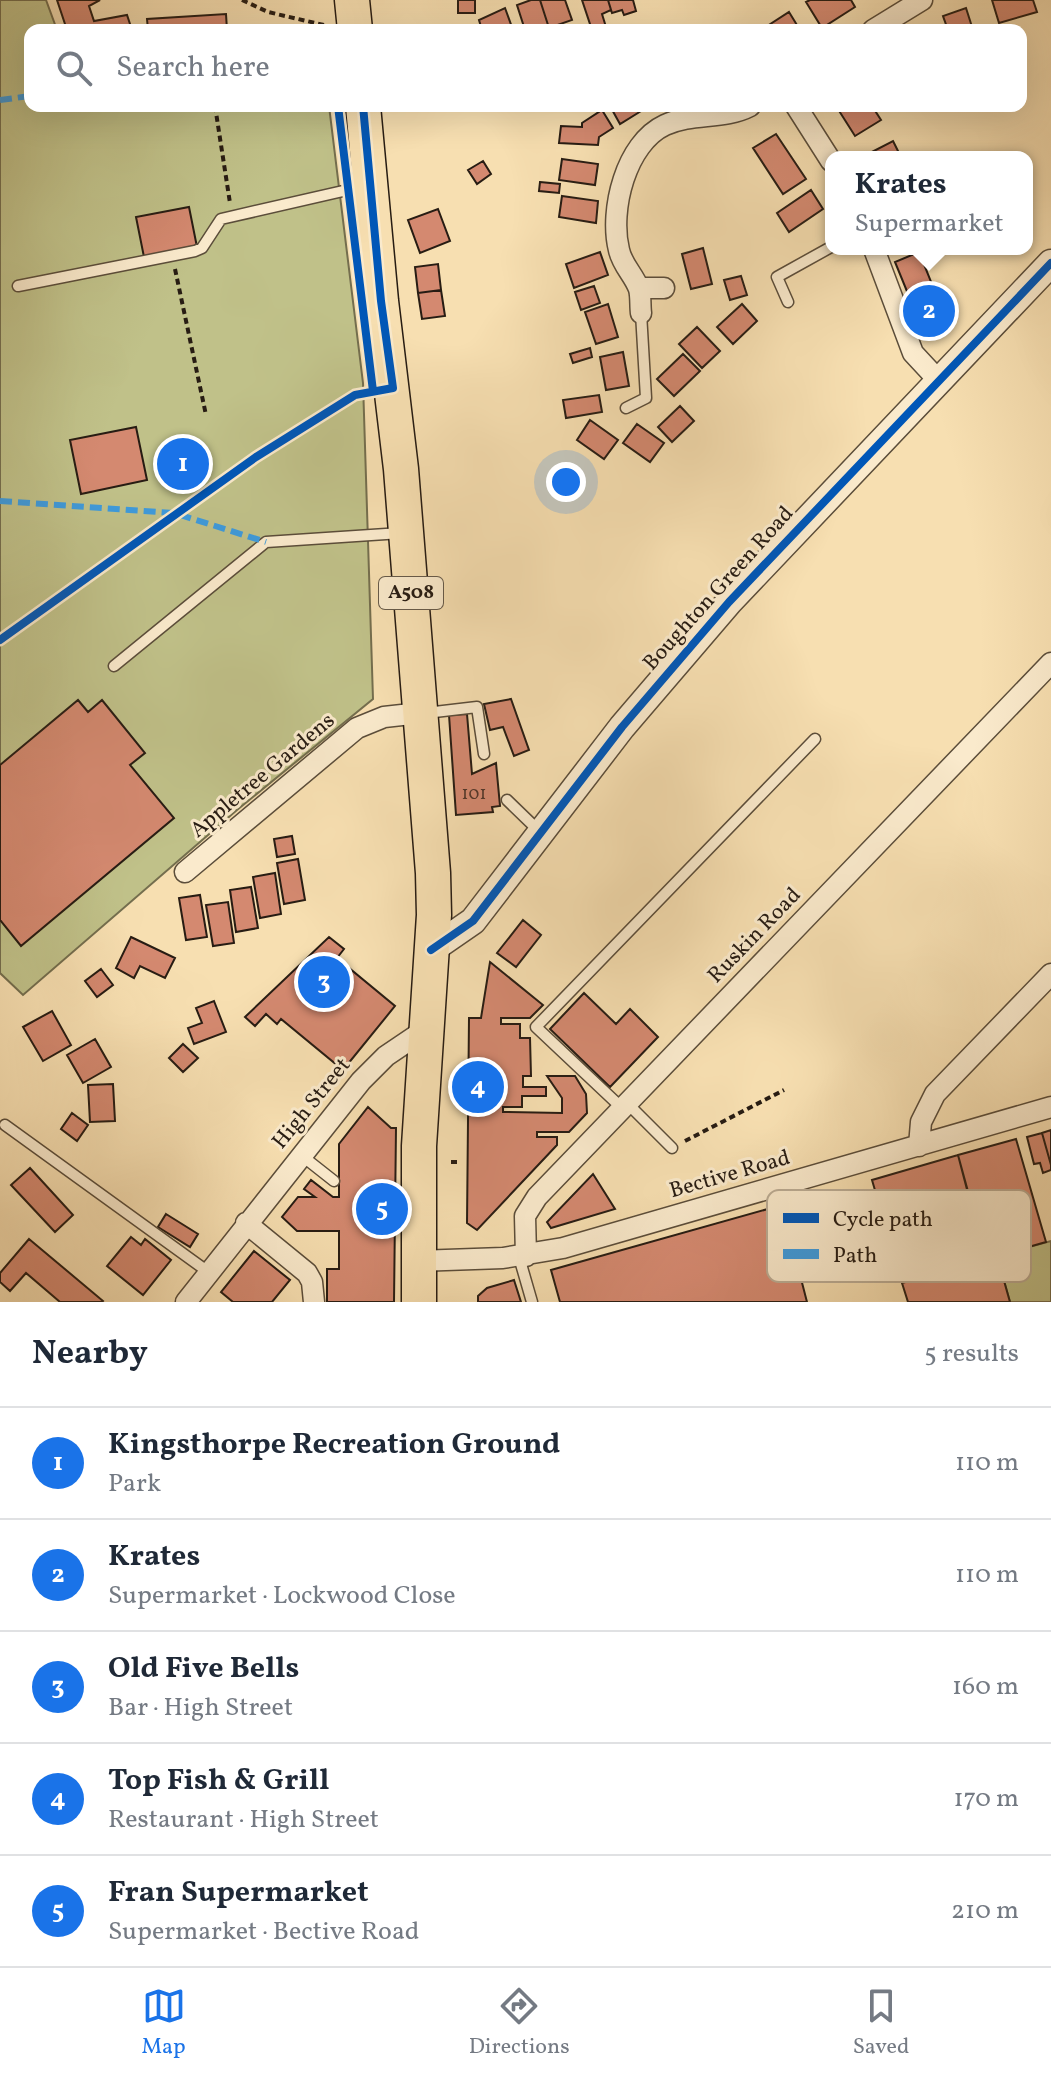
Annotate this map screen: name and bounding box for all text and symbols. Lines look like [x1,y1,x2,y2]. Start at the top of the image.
search box [24,24,1027,112]
icon: search [52,46,96,90]
text: Search here [116,47,270,89]
popup [825,151,1033,255]
text: Krates [854,164,947,206]
text: Supermarket [854,206,1004,242]
pin: 2 [903,281,955,341]
pin: 1 [157,434,209,494]
your location [546,462,586,502]
street label: Boughton Green Road [636,500,802,678]
road number: A508 [379,577,443,609]
street label: Appletree Gardens [184,706,342,846]
house number: 101 [462,782,486,807]
street label: Ruskin Road [701,881,809,991]
pin: 3 [298,952,350,1012]
street label: High Street [265,1051,359,1156]
pin: 4 [452,1057,504,1117]
street label: Bective Road [666,1143,794,1207]
pin: 5 [356,1179,408,1239]
legend [767,1190,1031,1282]
text: Cycle path [833,1205,933,1236]
text: Path [833,1241,877,1272]
text: Nearby [32,1331,148,1378]
text: 5 results [924,1336,1019,1372]
text: Kingsthorpe Recreation Ground [108,1424,560,1466]
text: 1 [53,1445,63,1481]
text: 110 m [955,1445,1019,1481]
text: Park [108,1466,161,1502]
text: Krates [108,1536,200,1578]
text: 2 [51,1557,65,1593]
text: 110 m [955,1557,1019,1593]
text: Supermarket · Lockwood Close [108,1578,456,1614]
text: Old Five Bells [108,1648,299,1690]
text: 3 [51,1669,65,1705]
text: 160 m [952,1669,1019,1705]
text: Bar · High Street [108,1690,293,1726]
text: Top Fish & Grill [108,1760,329,1802]
text: 4 [50,1781,66,1817]
text: 170 m [954,1781,1019,1817]
text: Restaurant · High Street [108,1802,379,1838]
text: Fran Supermarket [108,1872,368,1914]
text: 5 [52,1893,64,1929]
text: 210 m [951,1893,1019,1929]
text: Supermarket · Bective Road [108,1914,420,1950]
tab: Map [142,1984,186,2063]
tab: Directions [469,1984,570,2063]
tab: Saved [853,1984,909,2063]

